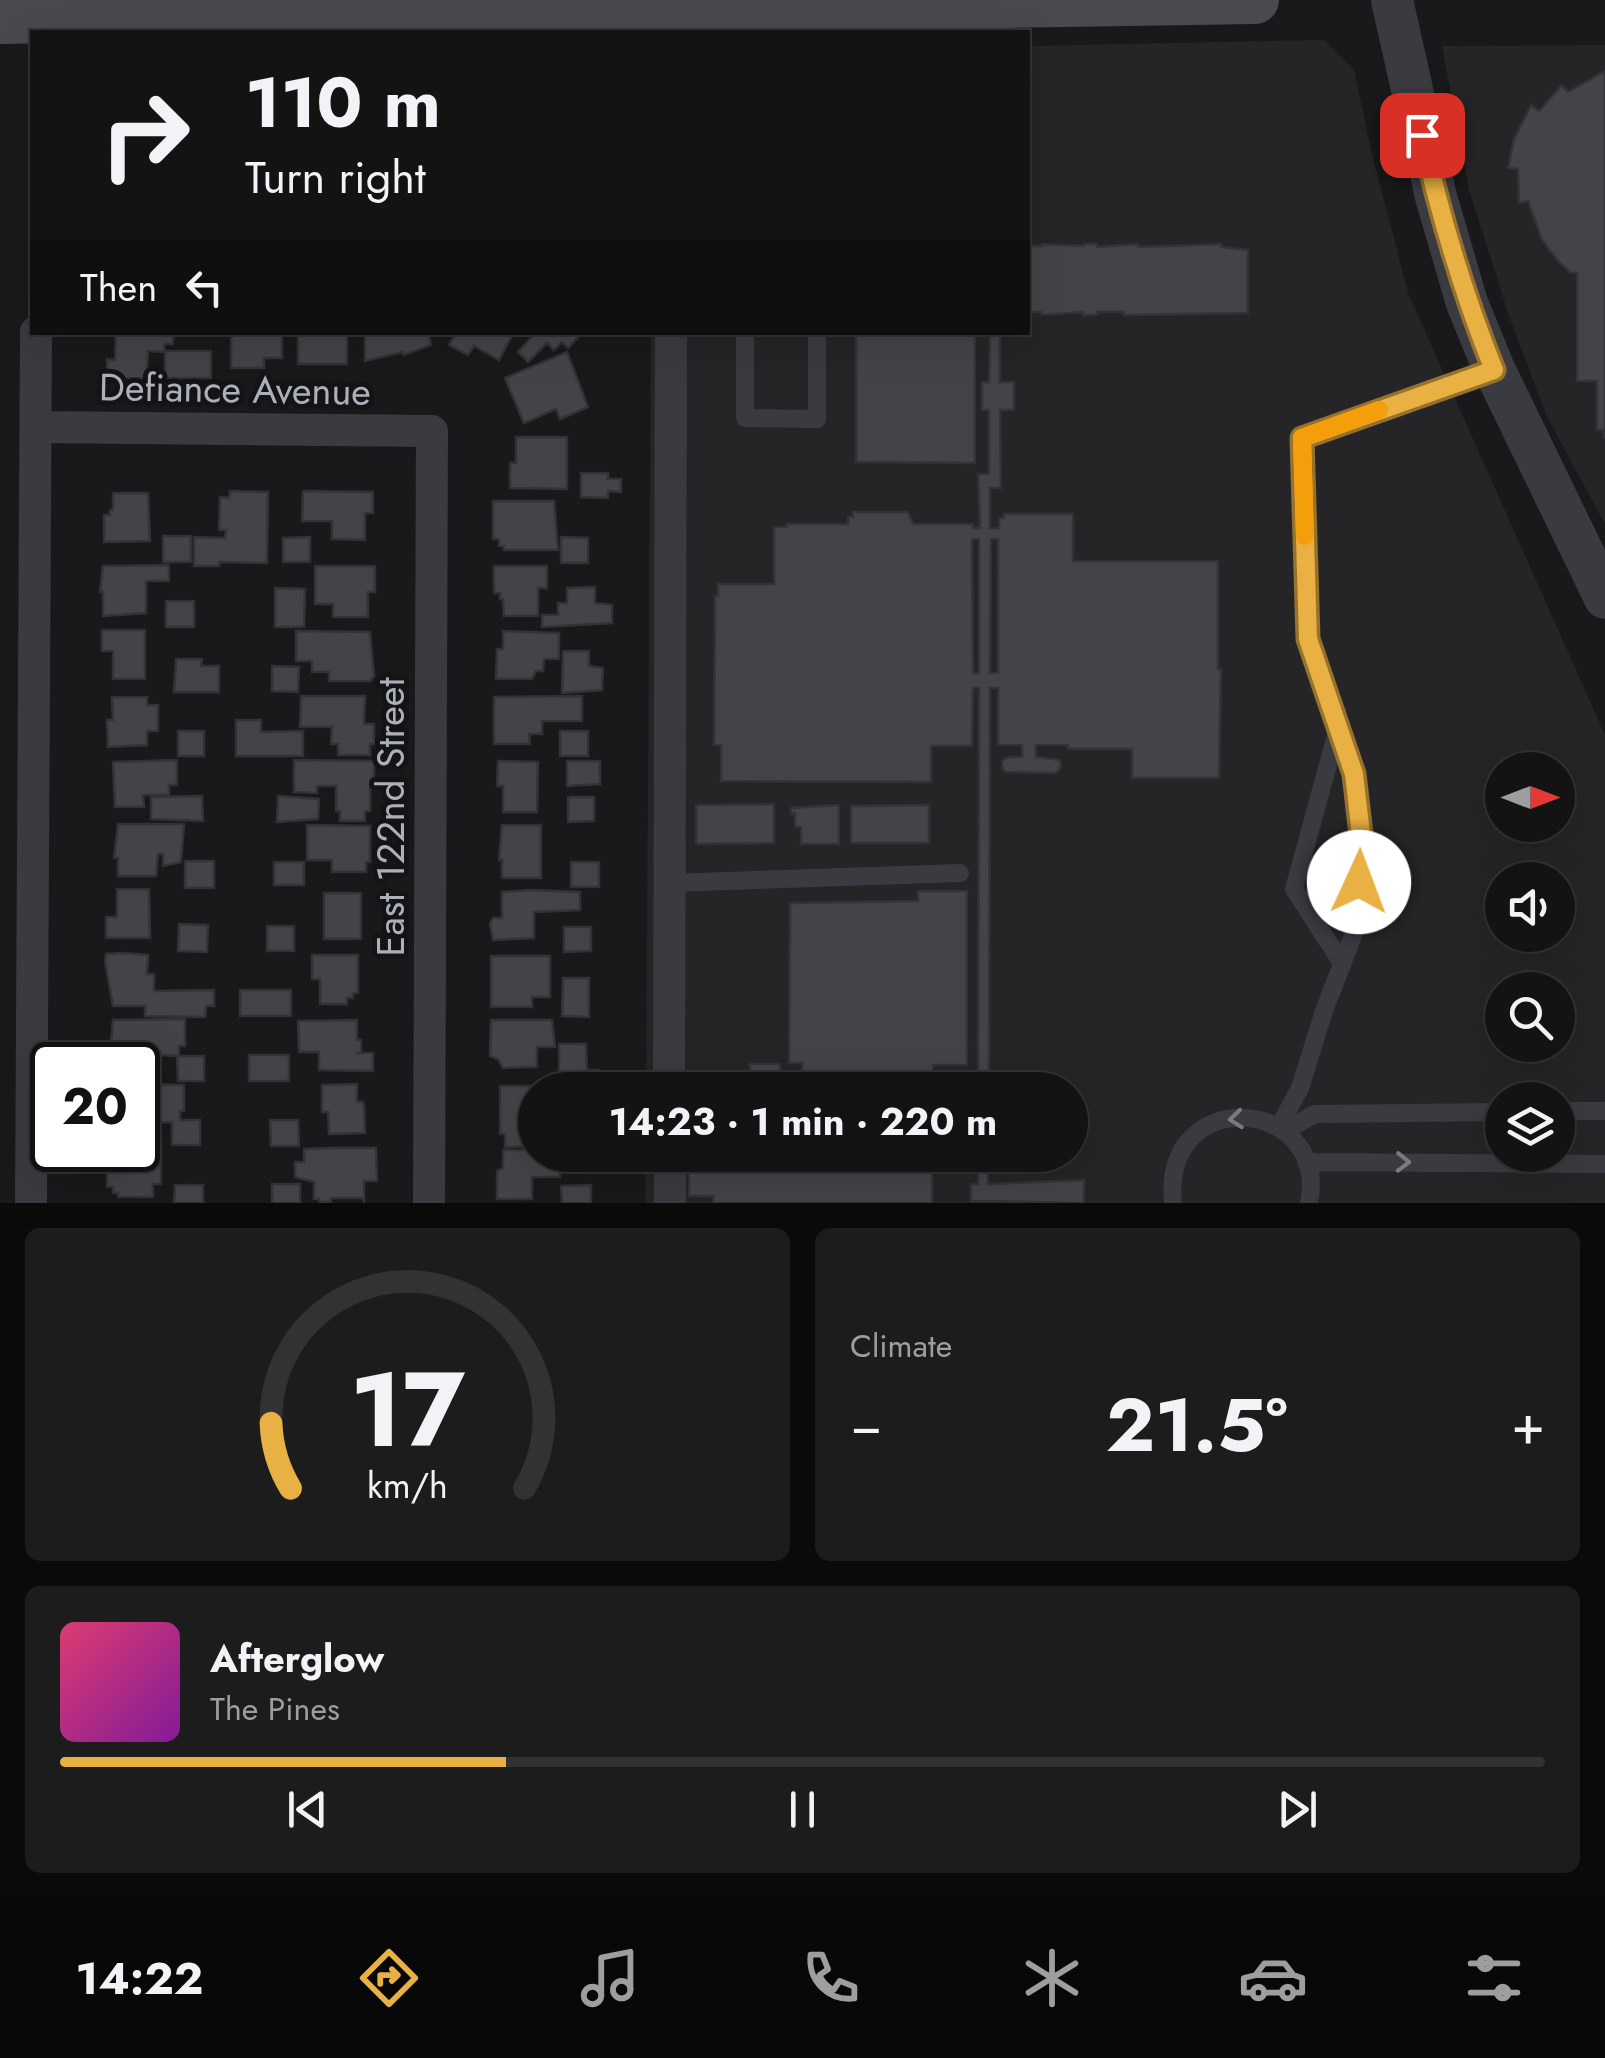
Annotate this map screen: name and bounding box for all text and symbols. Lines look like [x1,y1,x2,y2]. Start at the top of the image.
text: 110 m [245,52,441,153]
icon: right [80,70,210,200]
pin [1380,93,1465,178]
icon: arrive [1395,108,1450,163]
text: Turn right [245,145,426,210]
text: Then [80,260,157,315]
icon: left [177,260,232,315]
street label: Defiance Avenue [99,359,371,419]
street label: East 122nd Street [363,677,418,957]
north arrow [1485,752,1575,842]
map controls [1485,752,1575,1172]
position arrow [1307,830,1411,934]
button: sound [1485,862,1575,952]
button: search [1485,972,1575,1062]
speed limit sign: 20 [30,1042,160,1172]
button: layers [1485,1082,1575,1172]
text: 14:23 · 1 min · 220 m [609,1094,997,1149]
one-way arrow [1228,1107,1244,1129]
one-way arrow [1396,1151,1412,1172]
text: Climate [850,1323,952,1369]
text: 17 [350,1335,466,1485]
text: 21.5° [1106,1371,1288,1479]
text: − [850,1385,882,1465]
text: + [1511,1385,1545,1465]
text: km/h [367,1460,448,1511]
text: Afterglow [210,1631,384,1686]
text: The Pines [210,1686,340,1732]
icon: previous [280,1782,335,1837]
icon: pause [775,1782,830,1837]
icon: next [1270,1782,1325,1837]
icon: directions [354,1943,424,2013]
icon: music [575,1943,645,2013]
icon: phone [796,1943,866,2013]
icon: climate [1017,1943,1087,2013]
icon: car [1238,1943,1308,2013]
icon: filters [1459,1943,1529,2013]
text: 14:22 [76,1946,203,2011]

